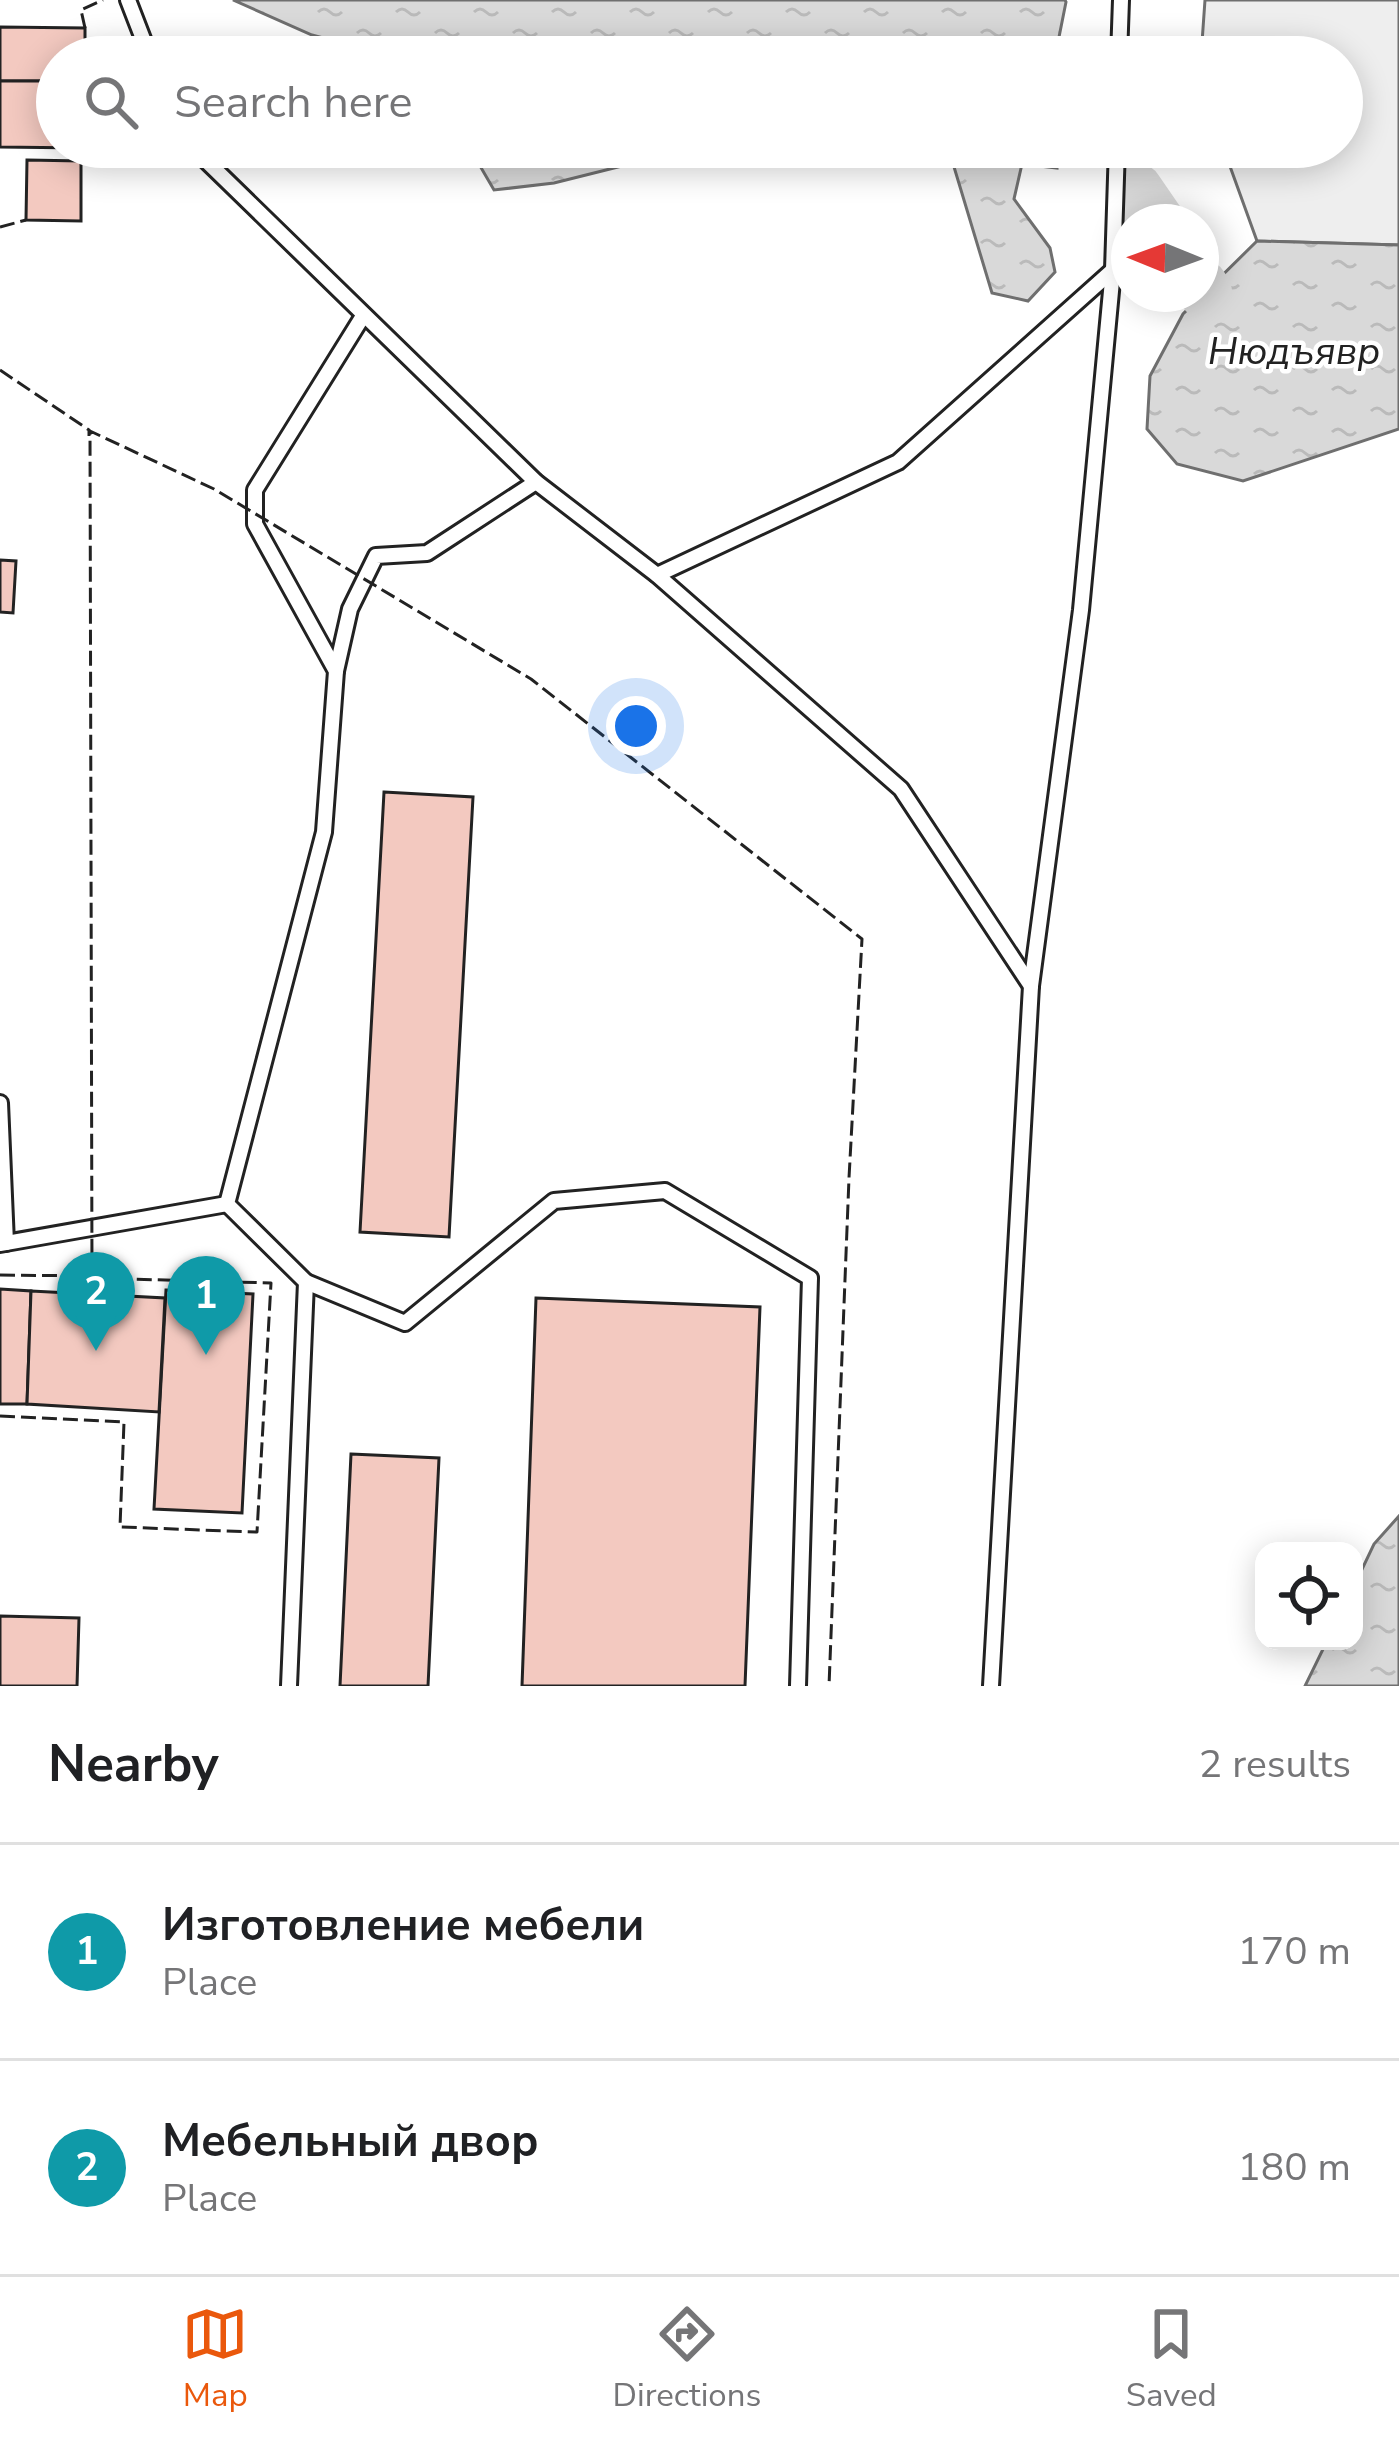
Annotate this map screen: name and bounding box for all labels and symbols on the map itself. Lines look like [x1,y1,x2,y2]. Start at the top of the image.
north arrow [1111,204,1219,312]
water label: Нюдъявр [1208,325,1380,378]
your location [606,696,666,756]
pin: 2 [57,1252,135,1351]
pin: 1 [167,1256,245,1355]

